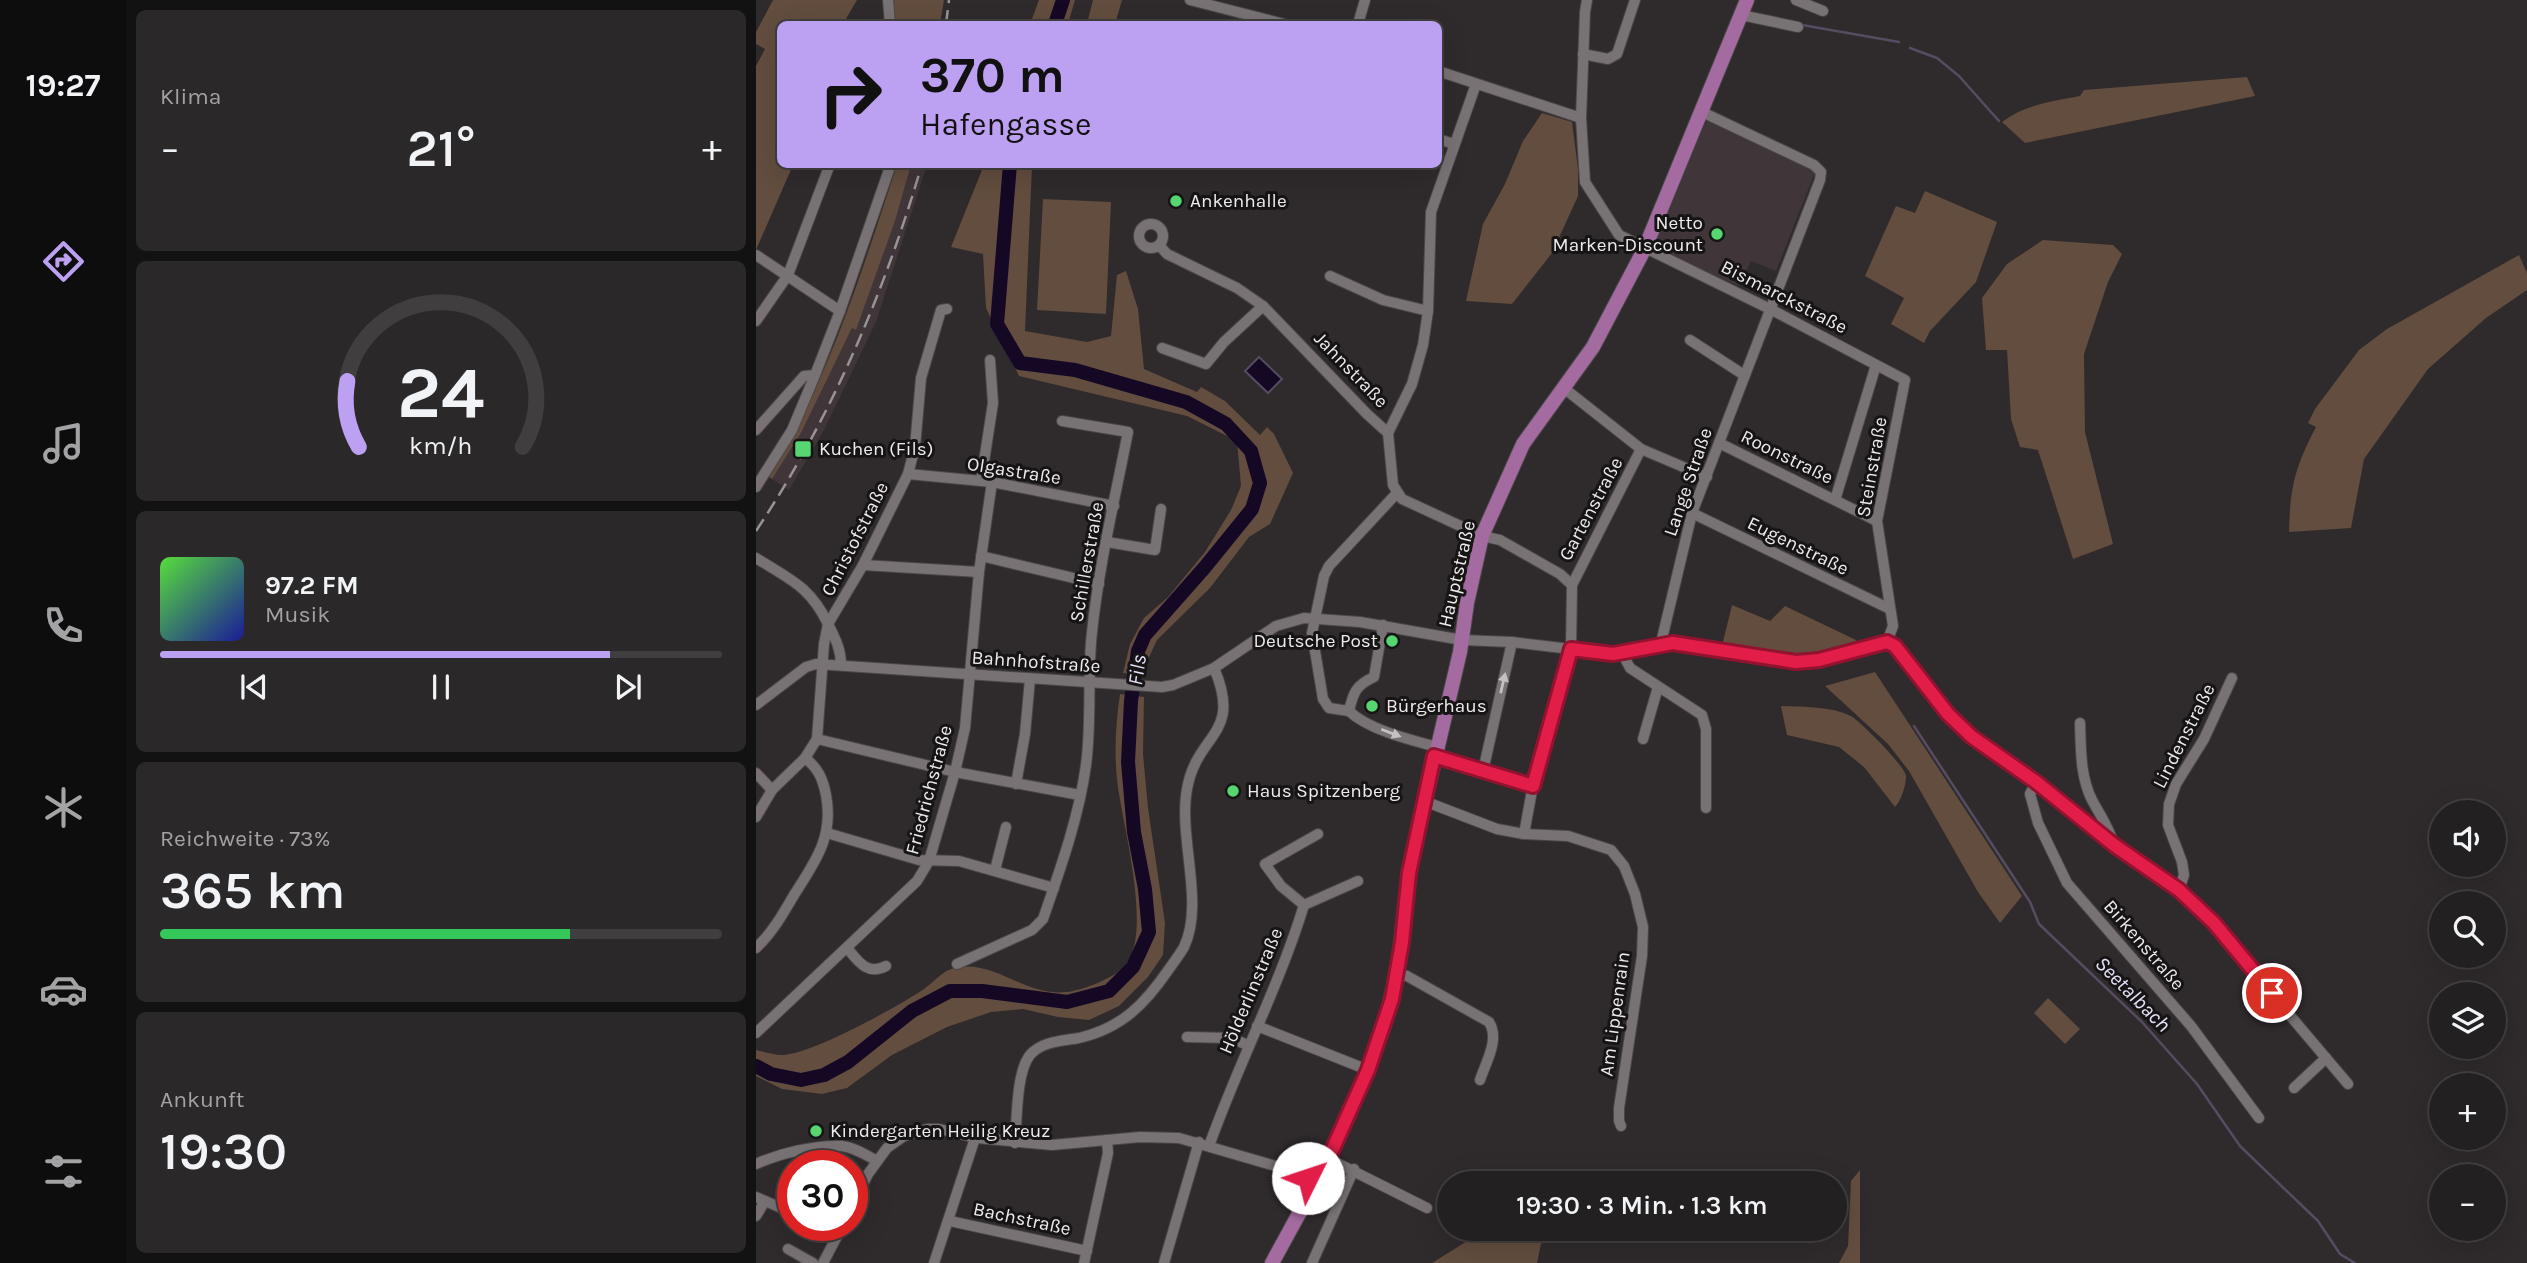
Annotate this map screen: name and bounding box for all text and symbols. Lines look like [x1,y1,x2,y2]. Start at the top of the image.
text: 370 m [920,47,1065,104]
icon: right [805,49,896,140]
text: 19:27 [26,67,100,104]
text: Klima [160,83,221,110]
text: Hafengasse [920,106,1091,143]
text: 21° [407,118,475,179]
text: − [160,126,180,171]
text: + [702,126,722,171]
place label: Ankenhalle [1190,190,1287,212]
marker: Ankenhalle [1168,193,1184,209]
place label: Netto Marken-Discount [1553,212,1703,256]
marker: Netto Marken-Discount [1709,226,1725,242]
icon: directions [39,237,88,286]
street label: Bismarckstraße [1717,256,1851,338]
street label: Jahnstraße [1309,327,1393,413]
text: 24 [397,350,485,435]
street label: Steinstraße [1852,415,1892,519]
icon: music [39,419,88,468]
street label: Lange Straße [1659,425,1717,539]
street label: Roonstraße [1737,425,1837,489]
text: km/h [409,431,473,460]
place label: Kuchen (Fils) [819,438,934,460]
marker: Kuchen (Fils) [793,439,813,459]
street label: Olgastraße [966,453,1062,489]
street label: Gartenstraße [1555,454,1627,564]
street label: Christofstraße [817,478,893,600]
street label: Schillerstraße [1066,500,1108,624]
street label: Eugenstraße [1744,512,1852,580]
street label: Hauptstraße [1434,519,1480,629]
text: 97.2 FM [265,570,359,601]
icon: phone [39,601,88,650]
text: Musik [265,601,330,628]
place label: Deutsche Post [1254,630,1378,652]
marker: Deutsche Post [1384,633,1400,649]
street label: Bahnhofstraße [971,647,1101,677]
water label: Fils [1123,653,1151,687]
icon: previous [235,668,273,706]
icon: pause [422,668,460,706]
icon: next [609,668,647,706]
one-way arrow [1498,672,1509,694]
street label: Lindenstraße [2148,680,2220,792]
place label: Bürgerhaus [1386,695,1487,717]
marker: Bürgerhaus [1364,698,1380,714]
street label: Friedrichstraße [901,723,957,857]
one-way arrow [1381,727,1402,738]
place label: Haus Spitzenberg [1247,780,1400,802]
icon: climate [39,783,88,832]
marker: Haus Spitzenberg [1225,783,1241,799]
map controls [2429,800,2506,1241]
button: sound [2429,800,2506,877]
text: Reichweite · 73% [160,825,330,852]
text: 365 km [160,860,345,921]
button: search [2429,891,2506,968]
street label: Birkenstraße [2099,895,2189,995]
street label: Hölderlinstraße [1215,925,1287,1057]
street label: Am Lippenrain [1595,950,1635,1078]
water label: Seetalbach [2090,951,2176,1037]
pin [2242,963,2302,1023]
icon: car [39,965,88,1014]
icon: arrive [2253,974,2291,1012]
button: layers [2429,982,2506,1059]
button: + [2429,1073,2506,1150]
text: Ankunft [160,1086,244,1113]
place label: Kindergarten Heilig Kreuz [830,1120,1050,1142]
text: 19:30 [160,1121,287,1182]
marker: Kindergarten Heilig Kreuz [808,1123,824,1139]
position arrow [1271,1141,1345,1215]
icon: filters [39,1147,88,1196]
speed limit sign: 30 [777,1150,868,1241]
button: − [2429,1164,2506,1241]
text: 19:30 · 3 Min. · 1.3 km [1516,1190,1768,1221]
street label: Bachstraße [971,1198,1073,1240]

